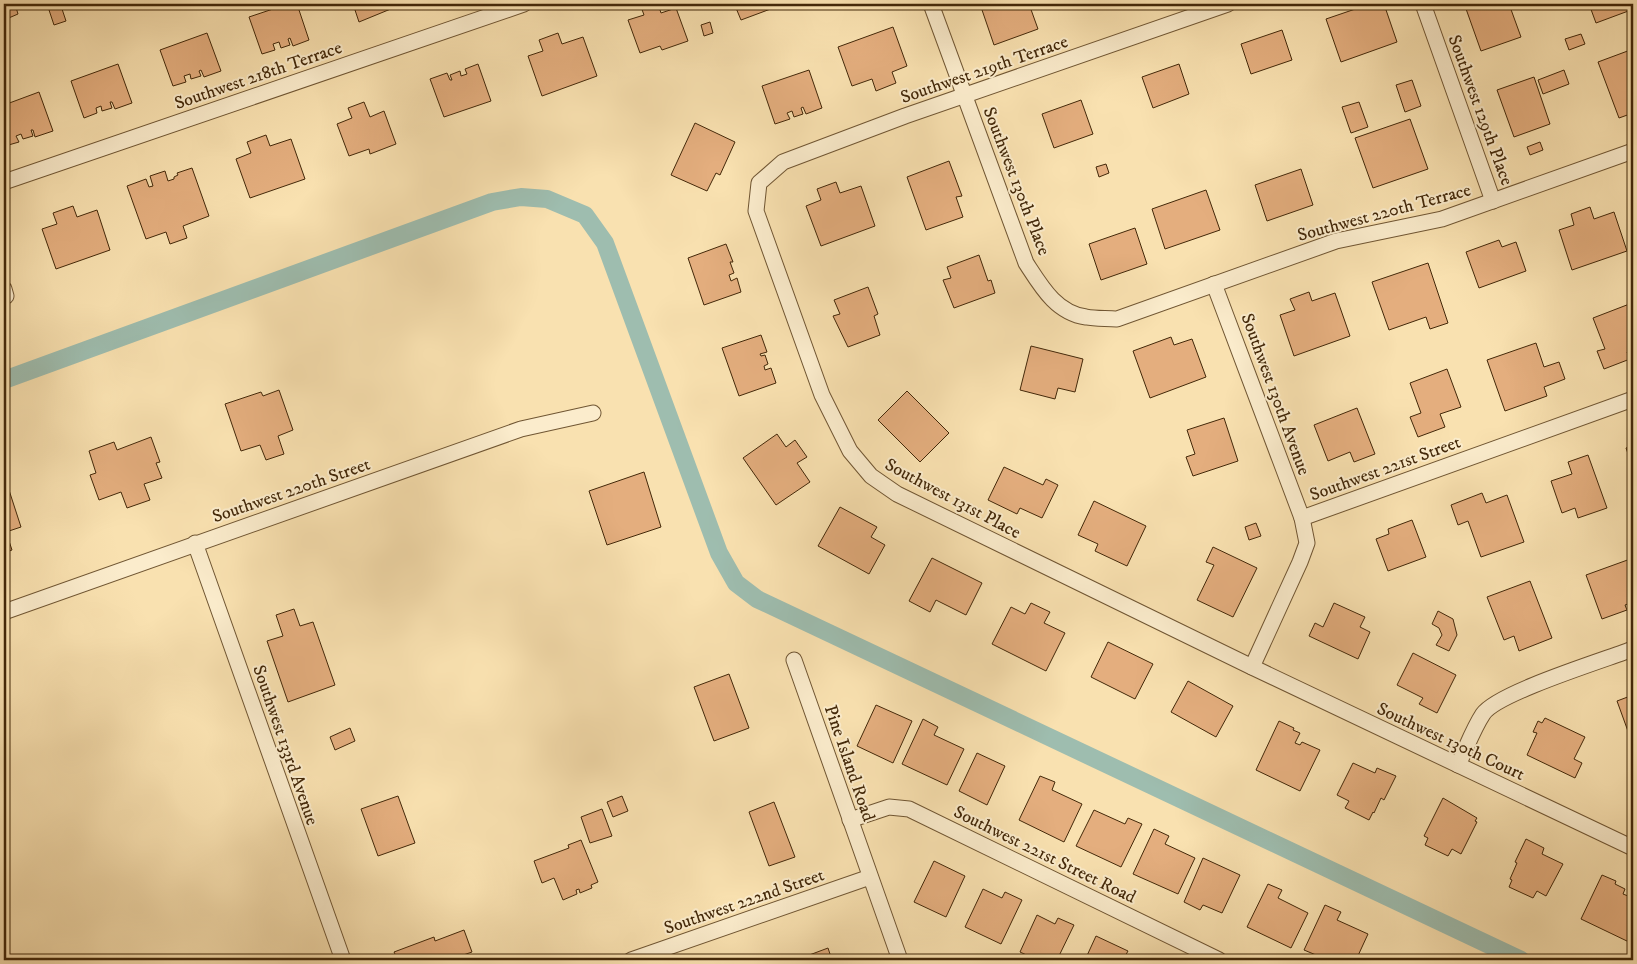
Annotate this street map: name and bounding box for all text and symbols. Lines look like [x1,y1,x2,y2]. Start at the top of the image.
street label: Southwest 219th Terrace [898,31,1071,109]
street label: Southwest 129th Place [1443,32,1518,189]
street label: Southwest 218th Terrace [172,37,345,115]
street label: Southwest 130th Place [978,104,1055,259]
street label: Southwest 220th Terrace [1295,179,1473,247]
street label: Southwest 130th Avenue [1236,310,1315,478]
street label: Southwest 221st Street [1307,431,1464,506]
street label: Southwest 220th Street [209,454,373,528]
street label: Southwest 131st Place [881,454,1024,544]
street label: Southwest 133rd Avenue [247,662,323,828]
street label: Southwest 130th Court [1373,698,1528,786]
street label: Pine Island Road [819,702,879,824]
street label: Southwest 221st Street Road [950,801,1139,909]
street label: Southwest 222nd Street [661,864,827,940]

